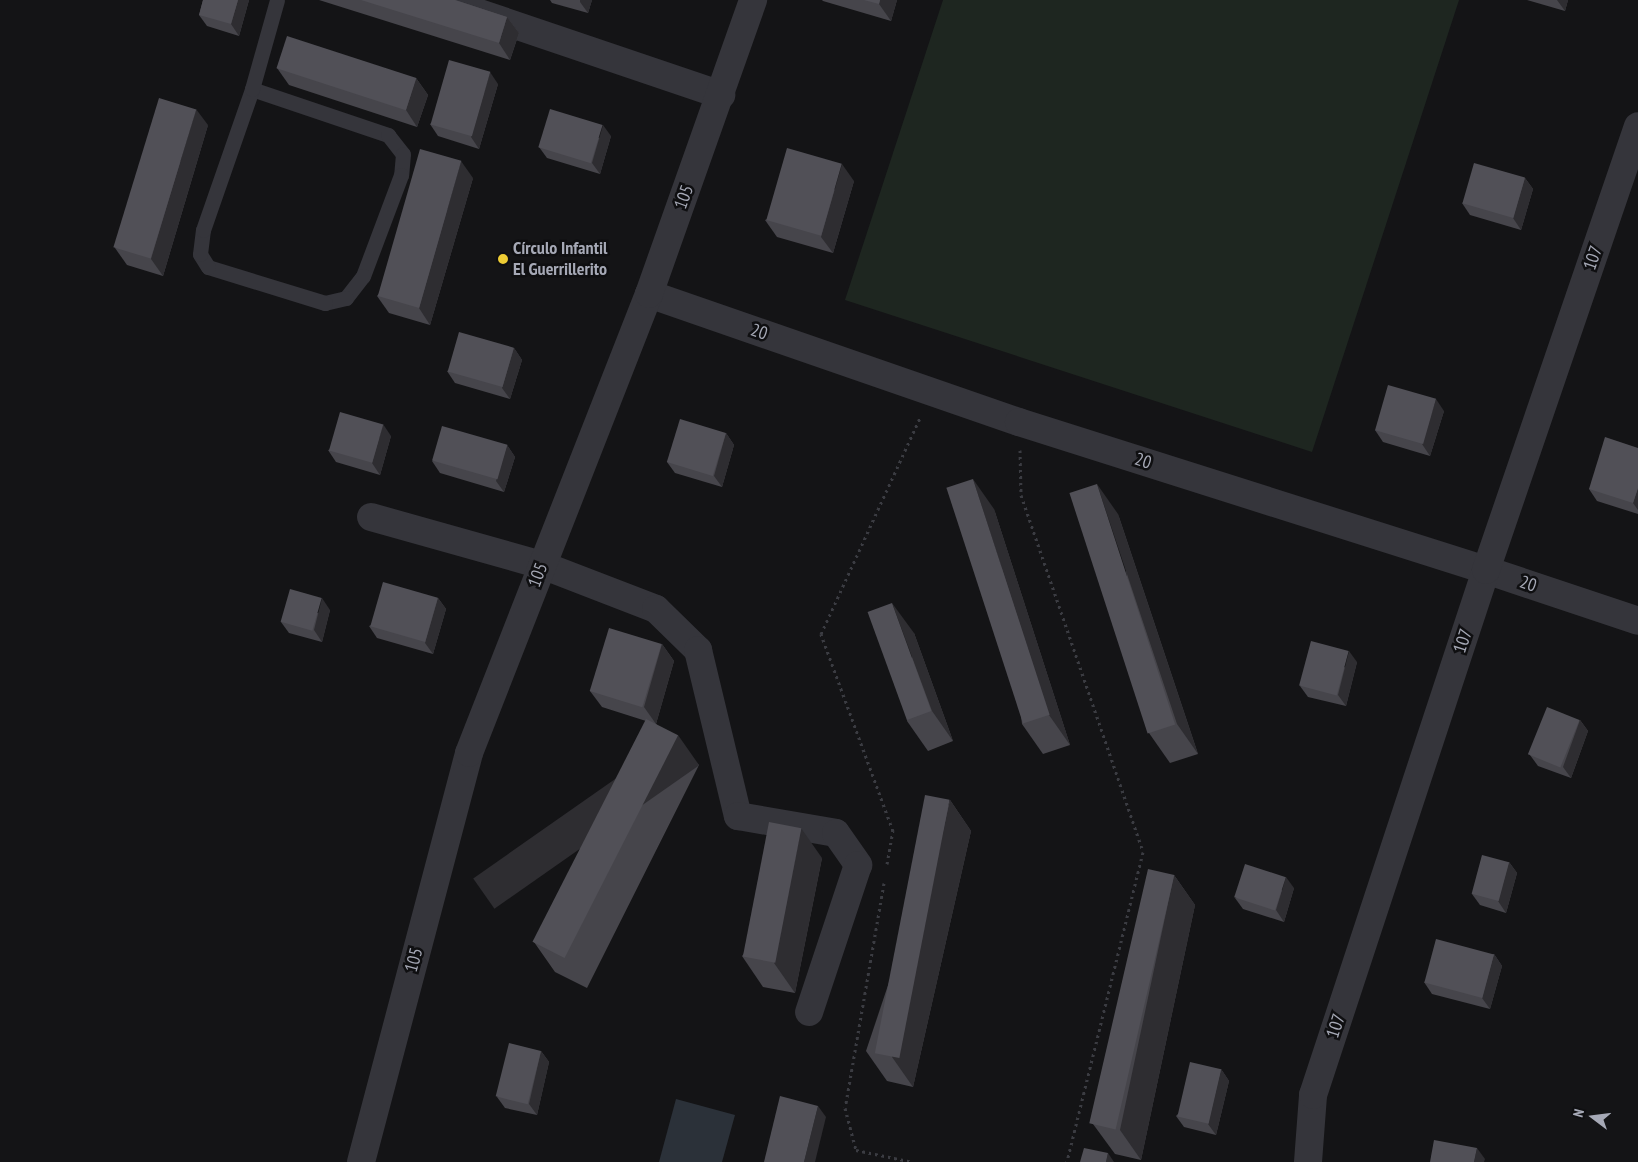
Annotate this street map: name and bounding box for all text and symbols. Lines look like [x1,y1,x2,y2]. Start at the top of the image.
street label: 105 [670,182,698,212]
place label: Círculo Infantil El Guerrillerito [513,238,607,280]
street label: 107 [1579,243,1607,273]
marker: Círculo Infantil El Guerrillerito [497,253,509,265]
street label: 20 [748,319,770,345]
street label: 20 [1132,448,1154,474]
street label: 105 [524,560,552,590]
street label: 20 [1517,571,1539,597]
street label: 107 [1449,626,1477,656]
street label: 105 [400,945,428,975]
street label: 107 [1322,1011,1350,1041]
north arrow [1568,1092,1618,1142]
text: N [1569,1107,1588,1119]

